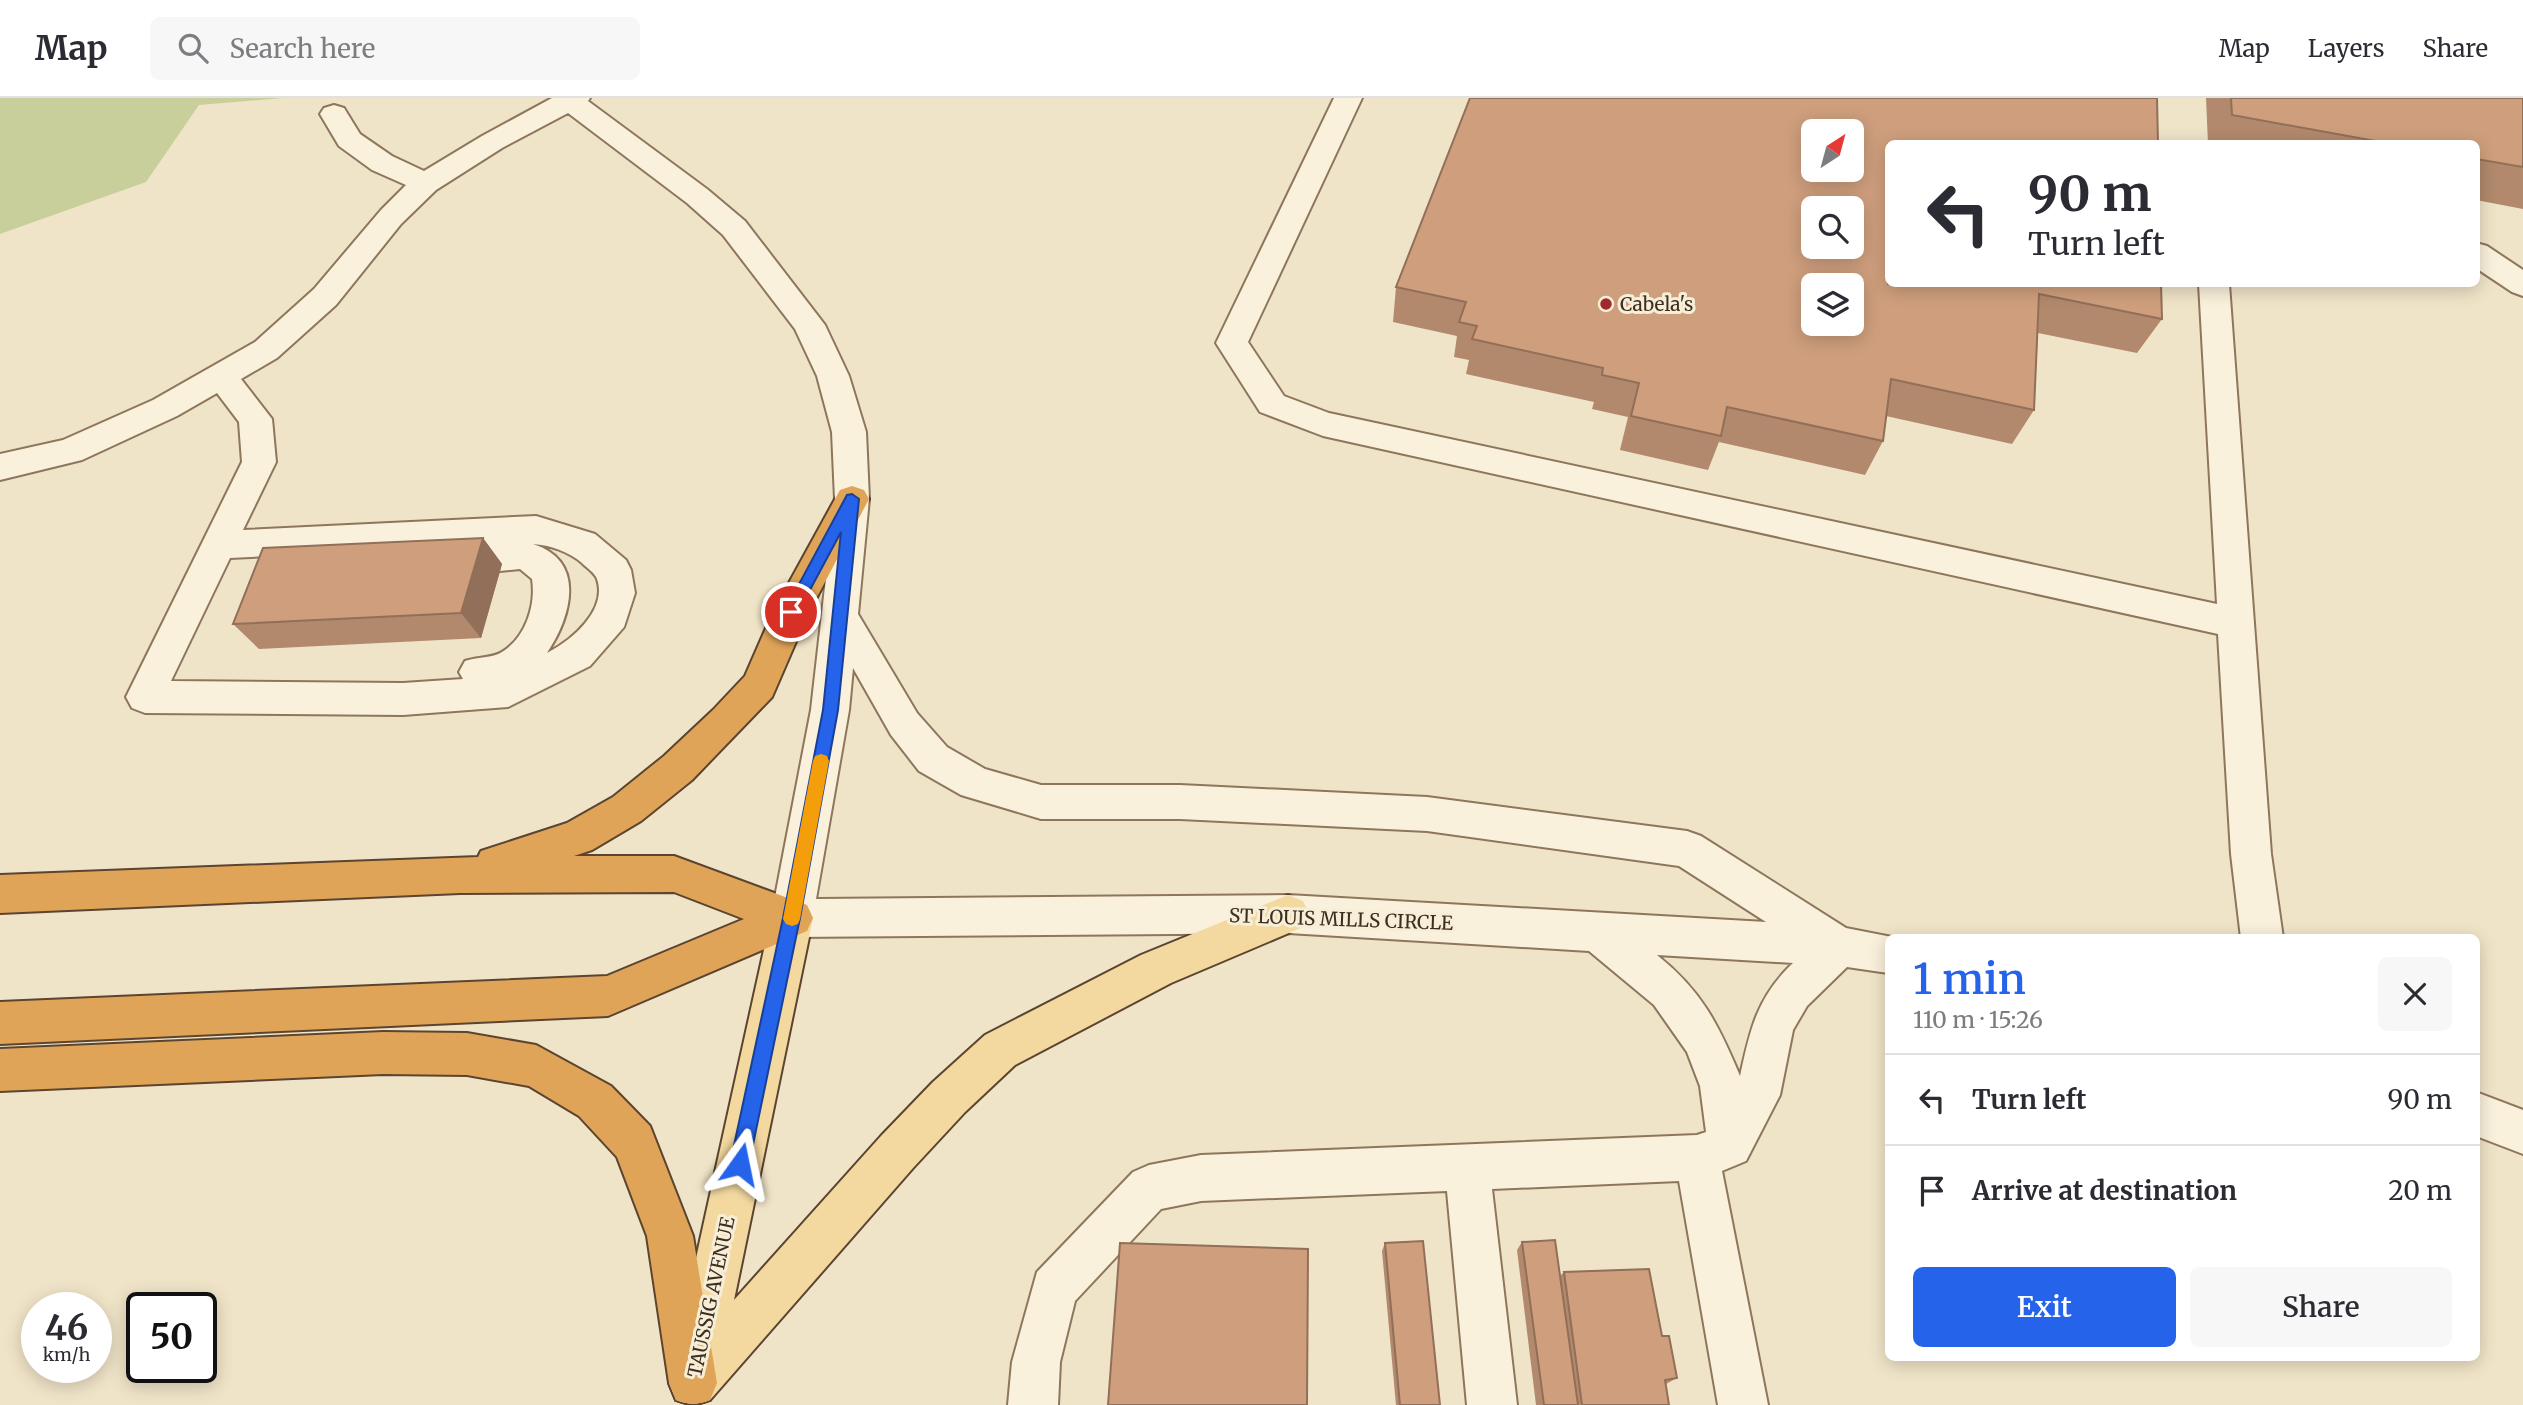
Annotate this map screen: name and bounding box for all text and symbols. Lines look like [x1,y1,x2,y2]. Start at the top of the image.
search box [150,17,640,80]
text: Map [35,28,108,69]
icon: search [174,29,212,67]
text: Search here [230,32,375,65]
text: Map [2219,33,2270,64]
text: Layers [2308,33,2384,64]
text: Share [2422,33,2488,64]
north arrow [1801,119,1864,182]
map controls [1801,119,1864,336]
text: 90 m [2028,163,2152,224]
icon: left [1913,168,2004,259]
button: search [1801,196,1864,259]
text: Turn left [2028,224,2165,264]
button: layers [1801,273,1864,336]
place label: Cabela's [1620,292,1693,316]
marker: Cabela's [1598,296,1614,312]
pin [761,582,821,642]
icon: arrive [772,593,810,631]
street label: ST LOUIS MILLS CIRCLE [1228,903,1454,935]
text: 1 min [1913,953,2026,1005]
button: close [2378,957,2452,1031]
text: 110 m · 15:26 [1913,1005,2043,1034]
icon: left [1913,1081,1951,1119]
text: Turn left [1972,1083,2086,1116]
text: 90 m [2388,1083,2452,1116]
position arrow [703,1127,777,1201]
icon: arrive [1913,1172,1951,1210]
text: Arrive at destination [1972,1174,2237,1207]
text: 20 m [2388,1174,2452,1207]
street label: TAUSSIG AVENUE [682,1215,740,1379]
button: Exit [1913,1267,2176,1347]
button: Share [2190,1267,2452,1347]
speed limit sign: 50 [126,1292,217,1383]
text: 46 [45,1306,88,1350]
text: km/h [43,1343,90,1366]

